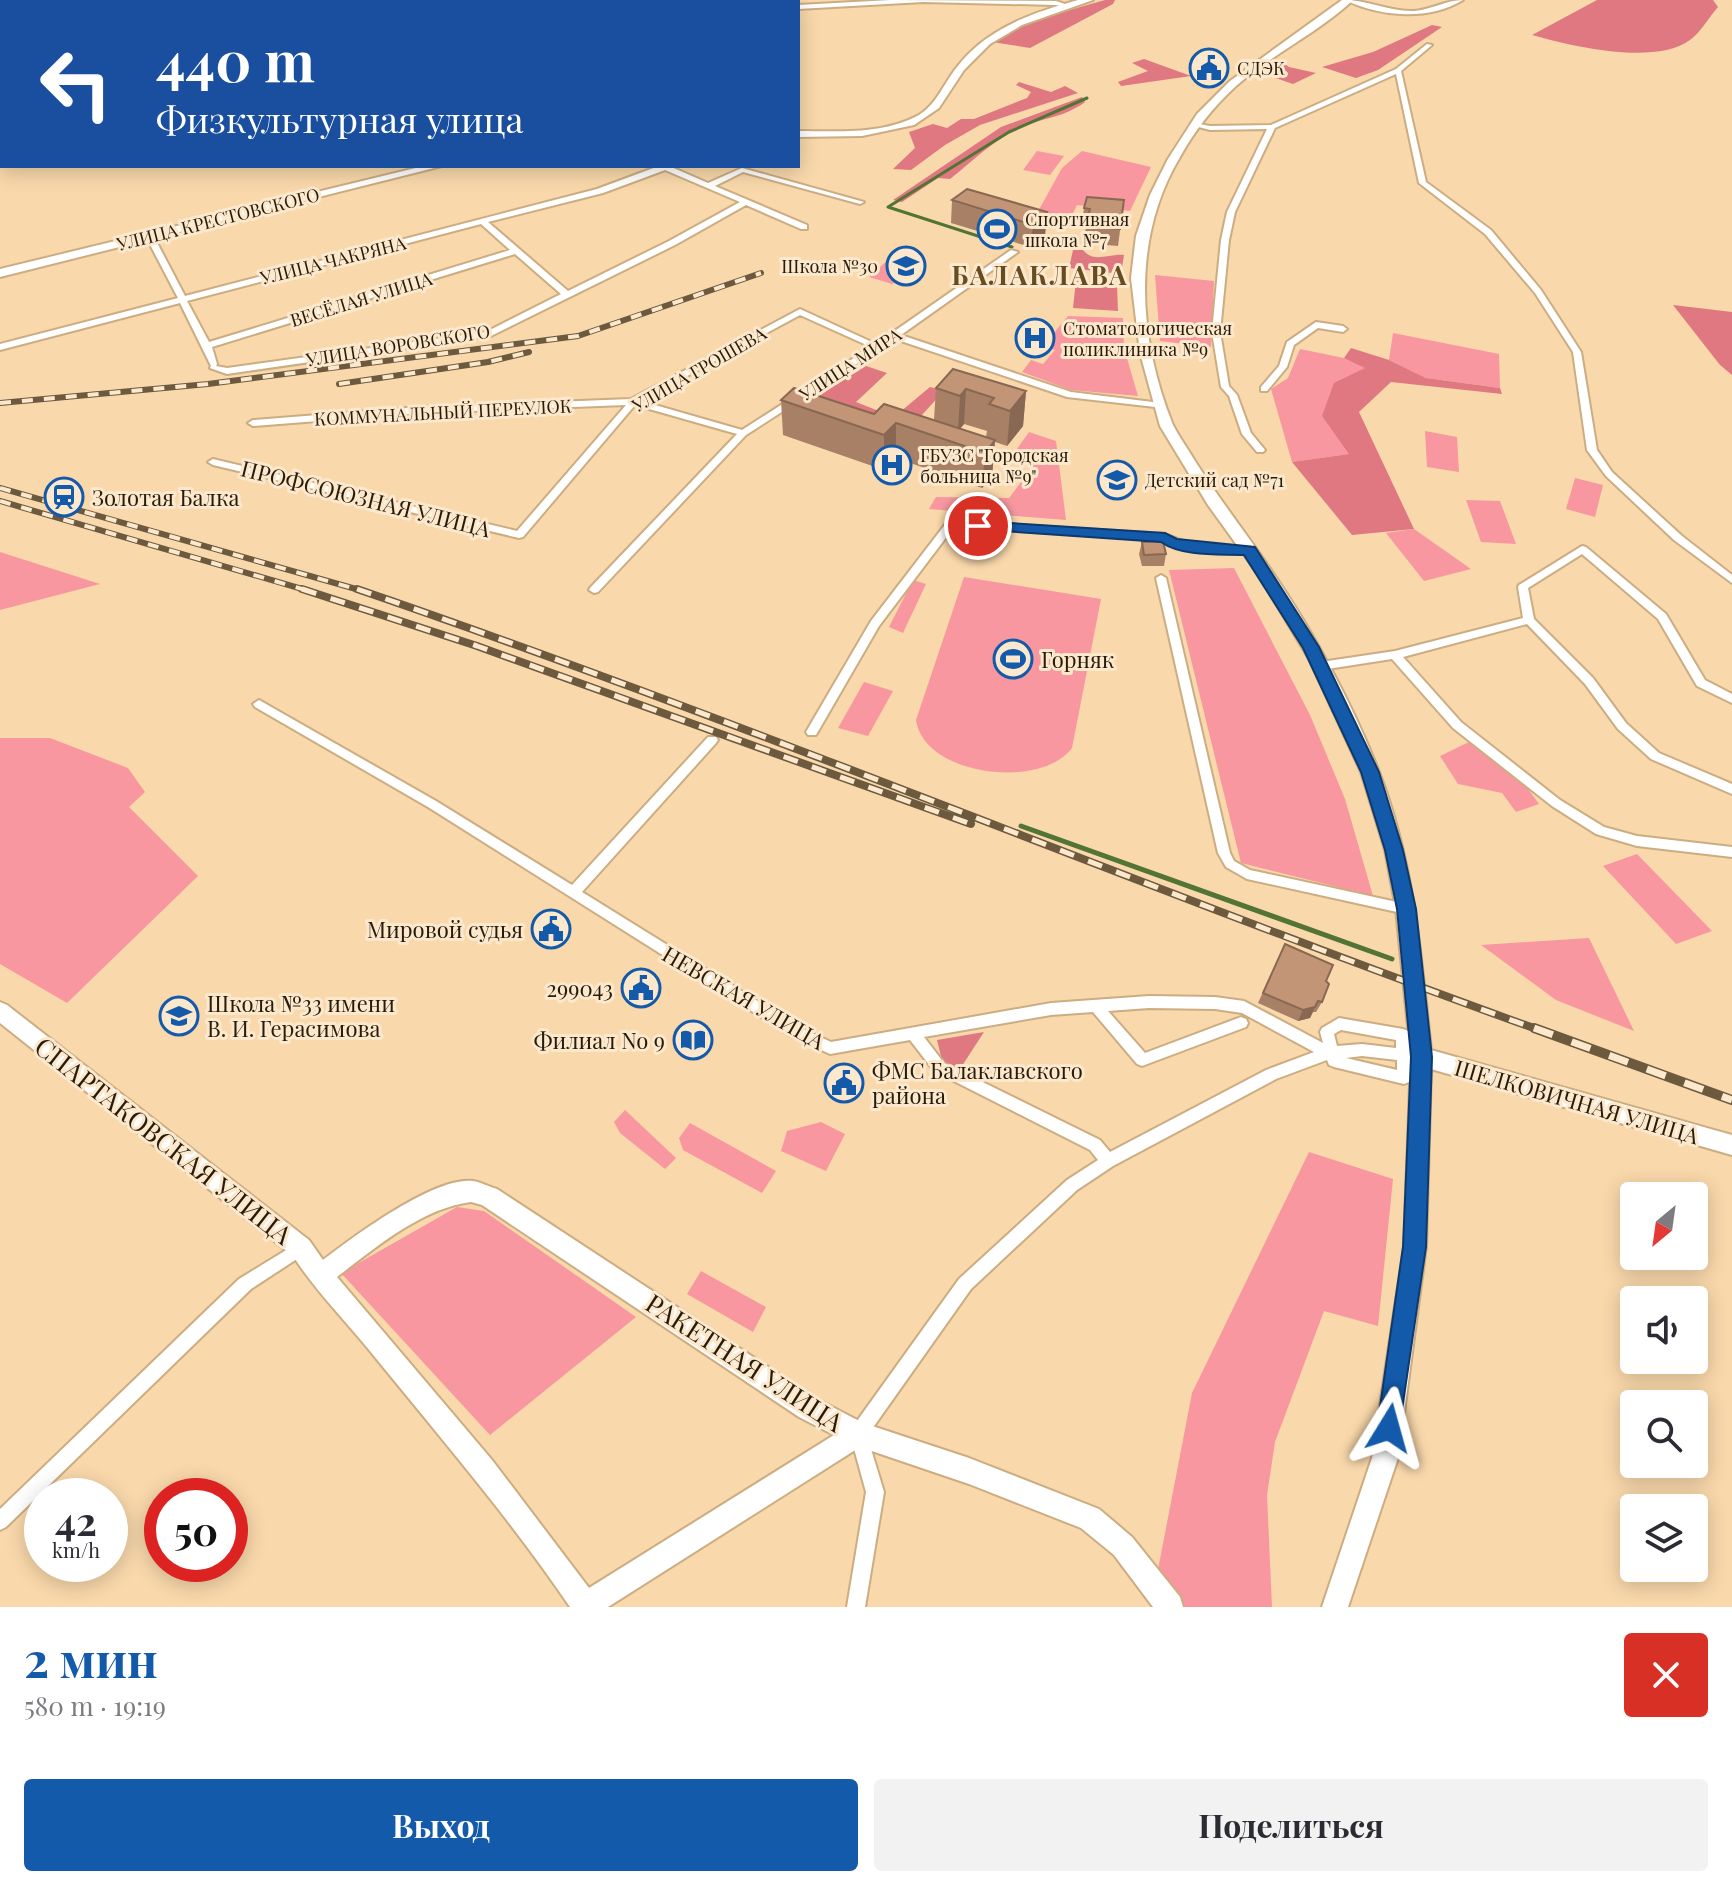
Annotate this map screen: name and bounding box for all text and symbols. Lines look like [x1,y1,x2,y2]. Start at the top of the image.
text: 440 m [156,22,315,97]
icon: left [24,32,128,136]
public building icon: СДЭК [1188,47,1230,89]
place label: СДЭК [1237,56,1285,80]
text: Физкультурная улица [156,94,523,142]
street label: УЛИЦА КРЕСТОВСКОГО [113,182,322,256]
place label: Спортивная школа №7 [1025,207,1130,252]
sports icon: Спортивная школа №7 [976,208,1018,250]
street label: УЛИЦА ЧАКРЯНА [257,230,409,290]
school or university icon: Школа №30 [885,245,927,287]
place label: Школа №30 [781,254,878,278]
district label: БАЛАКЛАВА [951,257,1129,292]
street label: ВЕСЁЛАЯ УЛИЦА [287,266,436,332]
place label: Стоматологическая поликлиника №9 [1063,316,1232,361]
hospital icon: Стоматологическая поликлиника №9 [1014,317,1056,359]
street label: УЛИЦА ВОРОВСКОГО [303,319,492,372]
street label: УЛИЦА ГРОШЕВА [627,321,771,418]
street label: УЛИЦА МИРА [794,322,906,407]
street label: КОММУНАЛЬНЫЙ ПЕРЕУЛОК [314,393,572,431]
place label: ГБУЗС "Городская больница №9" [920,443,1069,488]
hospital icon: ГБУЗС "Городская больница №9" [871,444,913,486]
street label: ПРОФСОЮЗНАЯ УЛИЦА [238,452,494,544]
school or university icon: Детский сад №71 [1096,459,1138,501]
place label: Детский сад №71 [1145,468,1284,492]
station icon: Золотая Балка [43,476,85,518]
place label: Золотая Балка [92,482,240,512]
pin [944,492,1012,560]
icon: arrive [956,504,1000,548]
sports icon: Горняк [992,638,1034,680]
place label: Горняк [1041,644,1115,674]
public building icon: Мировой судья [530,908,572,950]
place label: Мировой судья [367,914,523,944]
street label: НЕВСКАЯ УЛИЦА [657,938,831,1056]
public building icon: 299043 [620,967,662,1009]
place label: 299043 [546,973,613,1003]
place label: Школа №33 имени В. И. Герасимова [207,988,395,1043]
school or university icon: Школа №33 имени В. И. Герасимова [158,995,200,1037]
library icon: Филиал No 9 [672,1019,714,1061]
place label: Филиал No 9 [534,1025,665,1055]
street label: СПАРТАКОВСКАЯ УЛИЦА [28,1028,300,1252]
street label: ШЕЛКОВИЧНАЯ УЛИЦА [1451,1052,1703,1150]
place label: ФМС Балаклавского района [872,1055,1083,1110]
public building icon: ФМС Балаклавского района [823,1062,865,1104]
north arrow [1620,1182,1708,1270]
map controls [1620,1182,1708,1582]
street label: РАКЕТНАЯ УЛИЦА [639,1285,851,1439]
button: sound [1620,1286,1708,1374]
position arrow [1347,1386,1431,1470]
button: search [1620,1390,1708,1478]
speed limit sign: 50 [144,1478,248,1582]
text: 42 [55,1493,97,1546]
button: layers [1620,1494,1708,1582]
text: km/h [52,1536,100,1563]
text: 2 мин [24,1626,157,1690]
button: close [1624,1633,1708,1717]
text: 580 m · 19:19 [24,1688,166,1723]
button: Выход [24,1779,858,1871]
button: Поделиться [874,1779,1708,1871]

